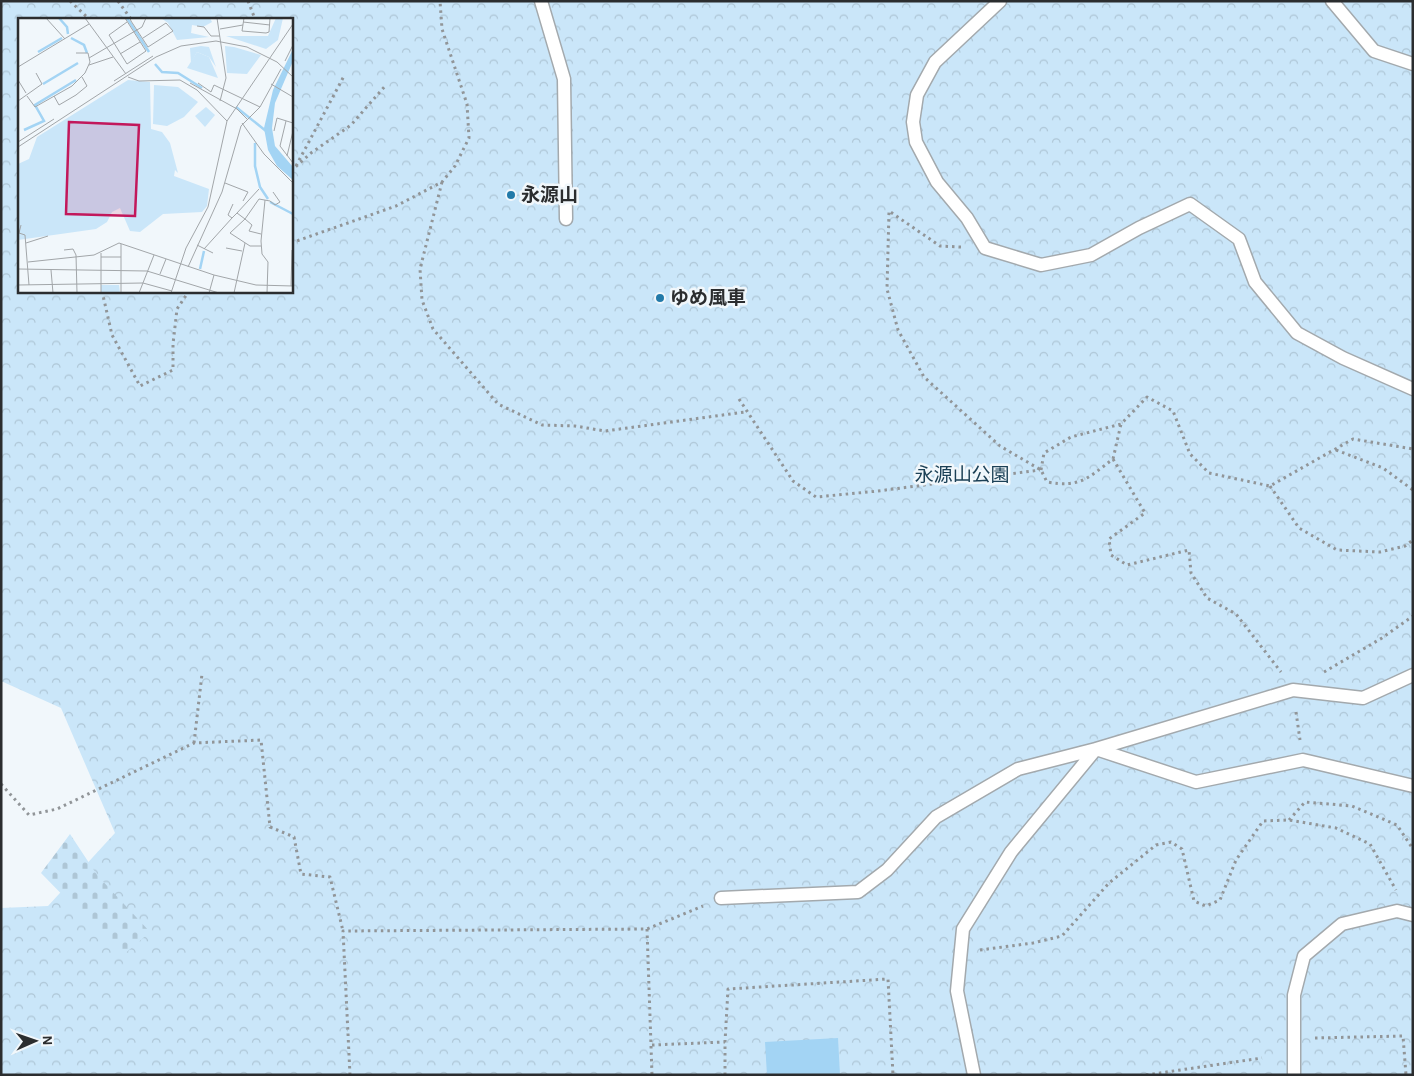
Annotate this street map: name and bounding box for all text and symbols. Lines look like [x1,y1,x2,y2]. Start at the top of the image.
inset map [18,18,292,292]
place label: 永源山 [521,184,578,205]
marker: 永源山 [505,189,517,201]
place label: ゆめ風車 [670,288,746,308]
marker: ゆめ風車 [654,292,666,304]
park label: 永源山公園 [914,465,1010,485]
north arrow [10,1016,60,1066]
text: N [40,1035,54,1046]

